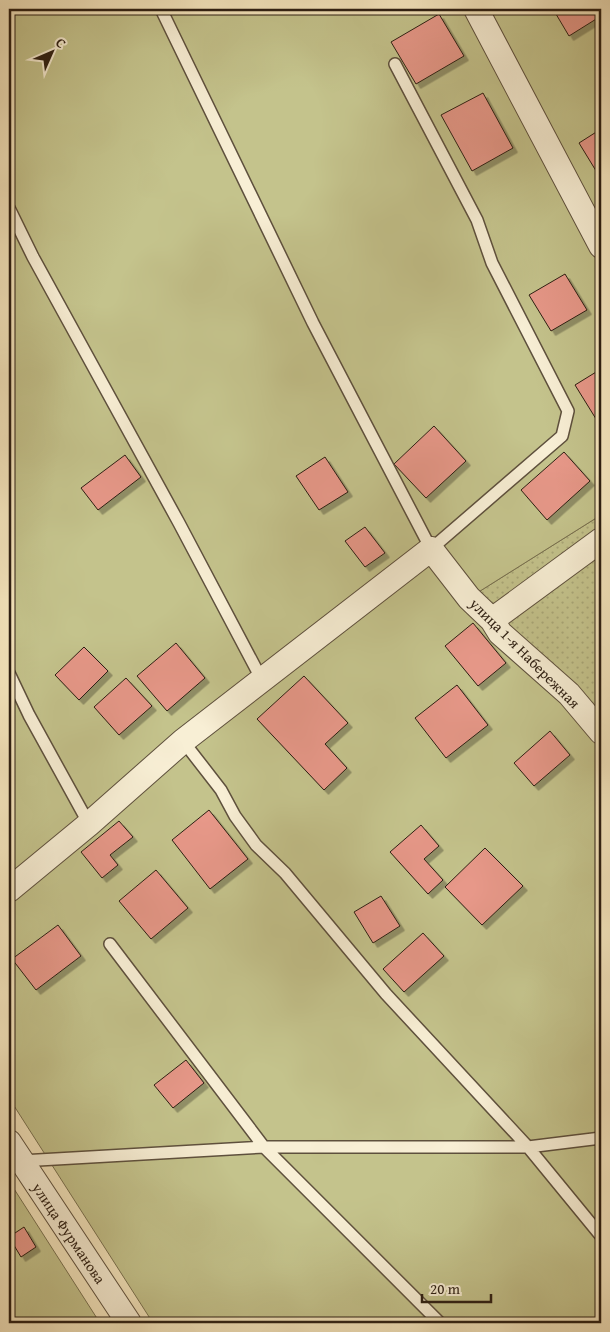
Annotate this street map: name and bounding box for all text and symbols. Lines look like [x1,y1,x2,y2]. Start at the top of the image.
north arrow [28,28,78,78]
text: С [51,33,71,53]
street label: улица 1-я Набережная [464,592,585,713]
street label: улица Фурманова [27,1177,111,1288]
scale bar [422,1272,491,1304]
text: 20 m [430,1278,461,1299]

